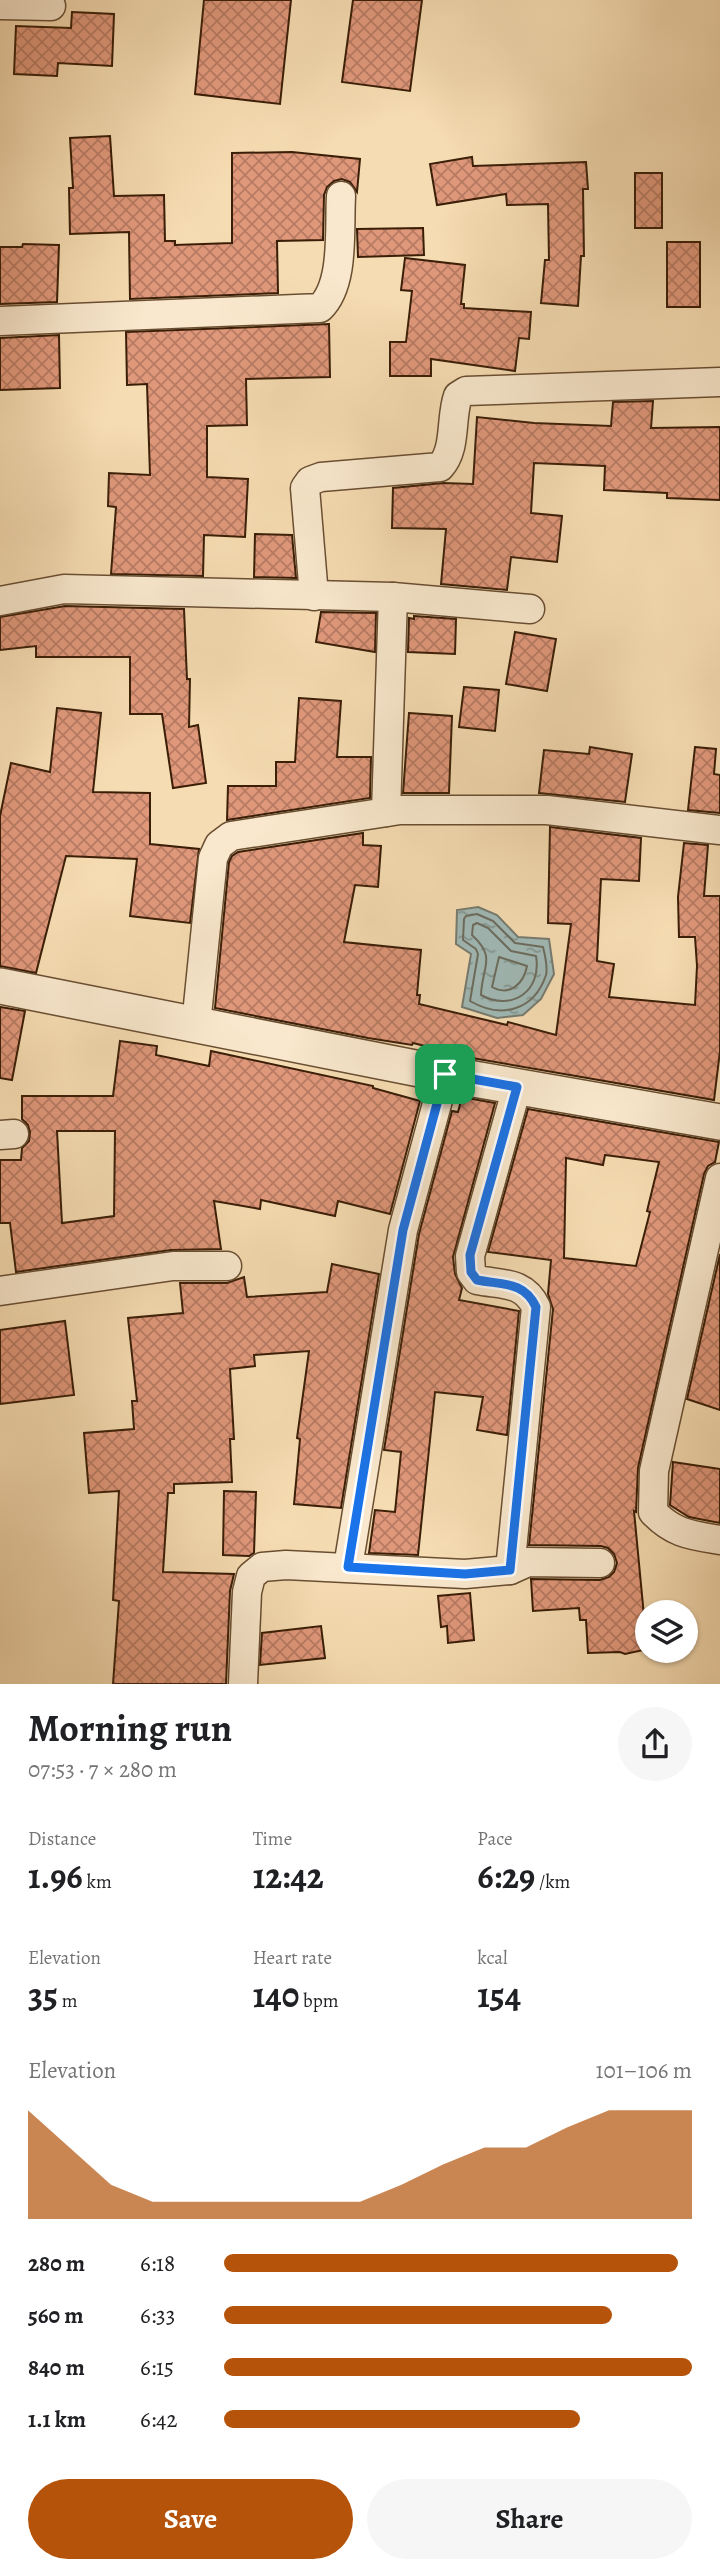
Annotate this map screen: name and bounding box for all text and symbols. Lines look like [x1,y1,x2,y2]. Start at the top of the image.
pin [415,1044,475,1104]
icon: arrive [426,1055,464,1093]
map controls [635,1600,698,1663]
button: layers [635,1600,698,1663]
text: Morning run [28,1702,232,1754]
button: share [618,1707,692,1781]
text: 07:53 · 7 × 280 m [28,1754,177,1785]
text: Distance [28,1826,96,1852]
text: Time [253,1826,292,1852]
text: Pace [477,1826,513,1852]
text: 1.96 [28,1852,83,1900]
text: 12:42 [253,1852,324,1900]
text: 6:29 [477,1852,535,1900]
text: km [83,1869,112,1895]
text: /km [535,1869,570,1895]
text: Elevation [28,1945,101,1971]
text: Heart rate [253,1945,332,1971]
text: kcal [477,1945,508,1971]
text: 35 [28,1971,58,2019]
text: 140 [253,1971,299,2019]
text: 154 [477,1971,521,2019]
text: m [58,1988,78,2014]
text: bpm [299,1988,339,2014]
text: Elevation [28,2055,116,2086]
text: 101–106 m [596,2055,692,2086]
text: 280 m [28,2248,85,2279]
text: 6:18 [140,2248,175,2279]
text: 560 m [28,2300,83,2331]
text: 6:33 [140,2300,175,2331]
text: 840 m [28,2352,85,2383]
text: 6:15 [140,2352,174,2383]
text: 1.1 km [28,2404,86,2435]
text: 6:42 [140,2404,177,2435]
button: Save [28,2479,353,2559]
button: Share [367,2479,692,2559]

